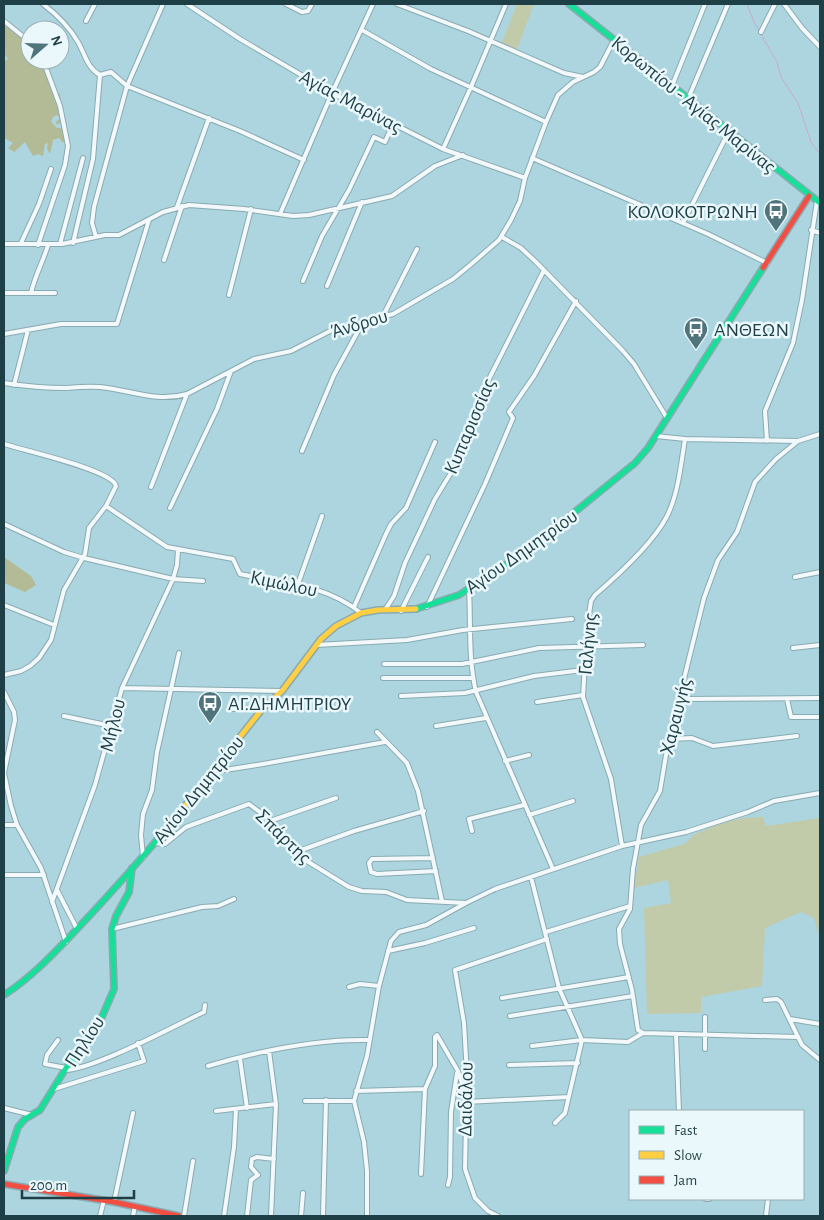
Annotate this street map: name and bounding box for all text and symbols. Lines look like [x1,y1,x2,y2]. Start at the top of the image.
north arrow [20,20,70,70]
street label: Κορωπίου - Αγίας Μαρίνας [607,32,780,177]
text: N [48,34,65,48]
street label: Αγίας Μαρίνας [296,67,405,137]
bus stop icon: ΚΟΛΟΚΟΤΡΩΝΗ [763,198,789,232]
place label: ΚΟΛΟΚΟΤΡΩΝΗ [627,202,758,222]
street label: Άνδρου [328,306,390,342]
bus stop icon: ΑΝΘΕΩΝ [683,316,709,350]
place label: ΑΝΘΕΩΝ [714,320,789,340]
street label: Κυπαρισσίας [441,375,499,477]
street label: Αγίου Δημητρίου [462,506,581,598]
street label: Κιμώλου [248,567,319,601]
street label: Γαλήνης [575,612,601,676]
street label: Χαραυγής [657,676,695,757]
bus stop icon: ΑΓ.ΔΗΜΗΤΡΙΟΥ [197,690,223,724]
place label: ΑΓ.ΔΗΜΗΤΡΙΟΥ [228,694,352,714]
street label: Μήλου [97,696,129,754]
street label: Αγίου Δημητρίου [150,732,248,847]
street label: Σπάρτης [252,806,315,868]
street label: Πηλίου [61,1013,109,1071]
street label: Δαιδάλου [455,1061,477,1137]
legend [629,1110,804,1200]
text: Fast [674,1123,698,1138]
text: Slow [674,1148,702,1163]
scale bar [22,1168,135,1200]
text: Jam [674,1173,697,1188]
text: 200 m [30,1178,67,1193]

